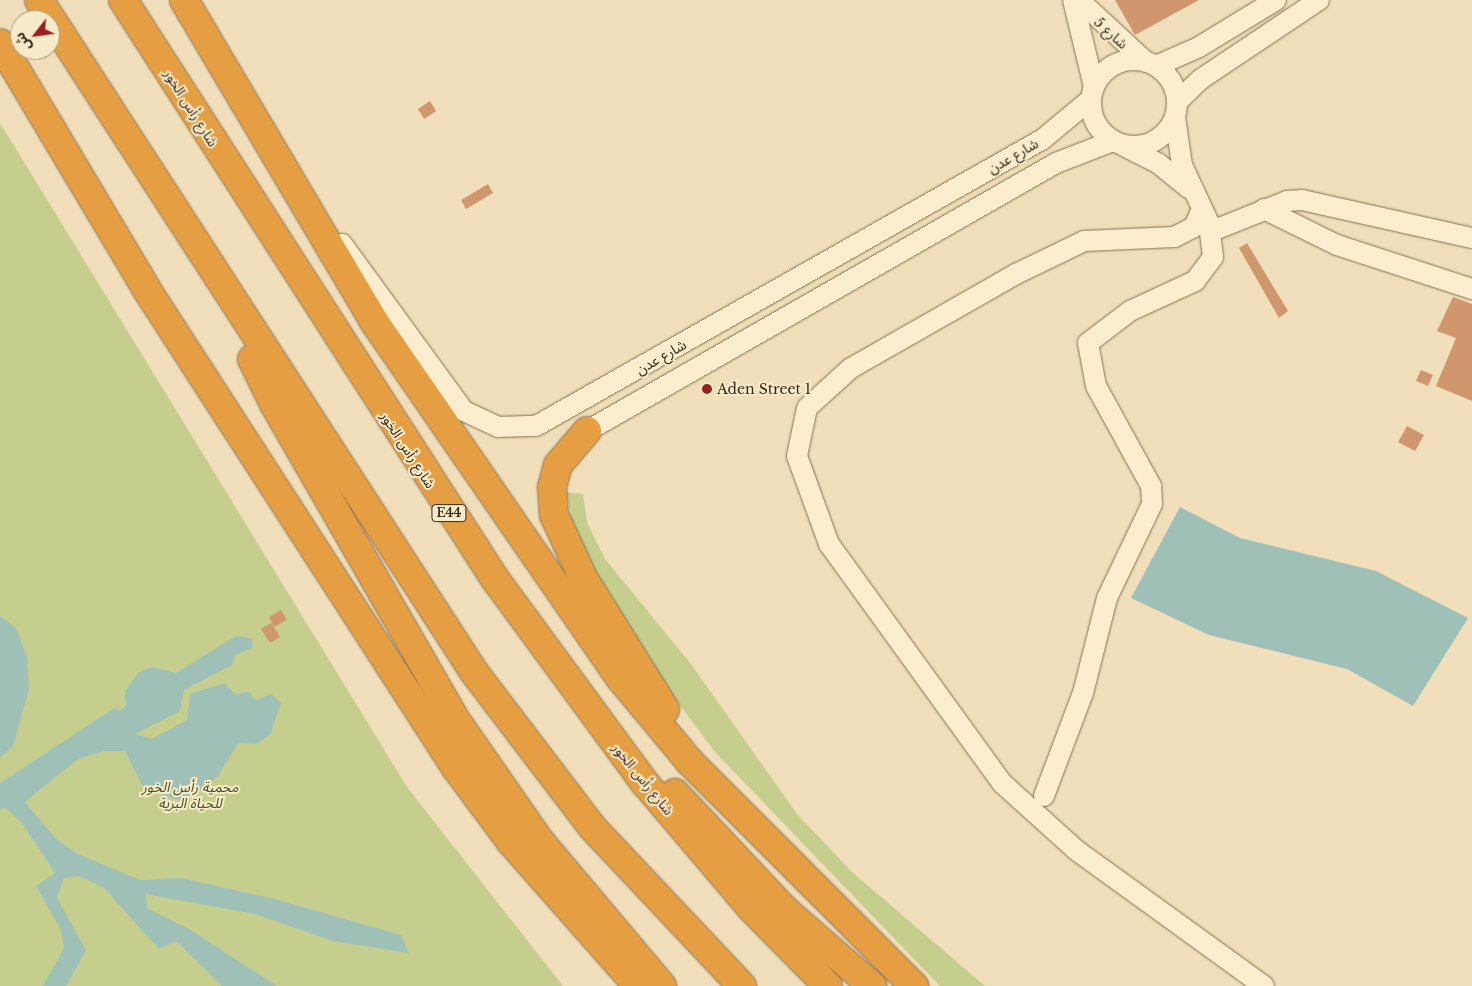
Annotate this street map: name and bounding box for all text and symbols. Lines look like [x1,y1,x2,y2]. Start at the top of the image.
north arrow [10,10,60,60]
street label: شارع 5 [1091,14,1131,52]
text: ش [10,29,35,55]
street label: شارع رأس الخور [161,66,221,150]
street label: شارع عدن [985,135,1041,177]
street label: شارع عدن [633,336,689,378]
place label: Aden Street 1 [717,381,811,397]
marker: Aden Street 1 [701,383,713,395]
street label: شارع رأس الخور [377,409,439,491]
road number: E44 [430,503,468,522]
street label: شارع رأس الخور [609,740,677,818]
park label: محمية رأس الخور للحياة البرية [142,779,238,812]

